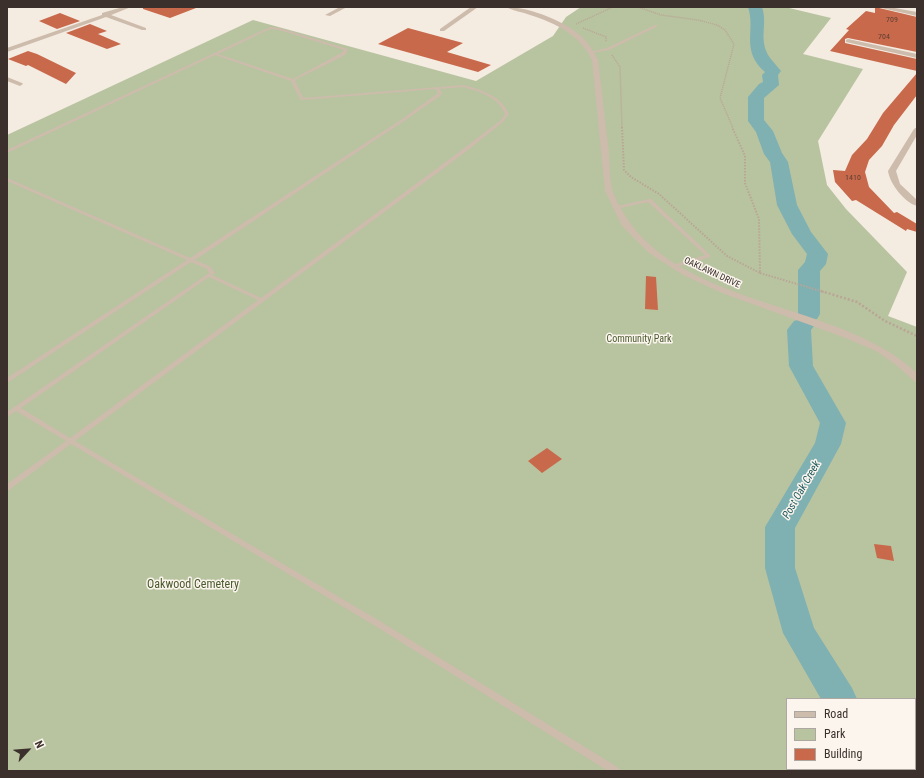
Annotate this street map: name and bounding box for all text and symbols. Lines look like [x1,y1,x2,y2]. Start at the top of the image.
house number: 709 [886,15,898,25]
house number: 704 [878,32,890,42]
house number: 1410 [845,173,861,183]
street label: OAKLAWN DRIVE [682,255,742,291]
park label: Community Park [607,333,671,345]
water label: Post Oak Creek [780,459,824,521]
park label: Oakwood Cemetery [147,578,239,592]
legend [786,698,916,770]
text: Road [824,707,848,721]
text: Park [824,727,845,741]
north arrow [8,730,48,770]
text: N [32,739,47,750]
text: Building [824,747,862,761]

